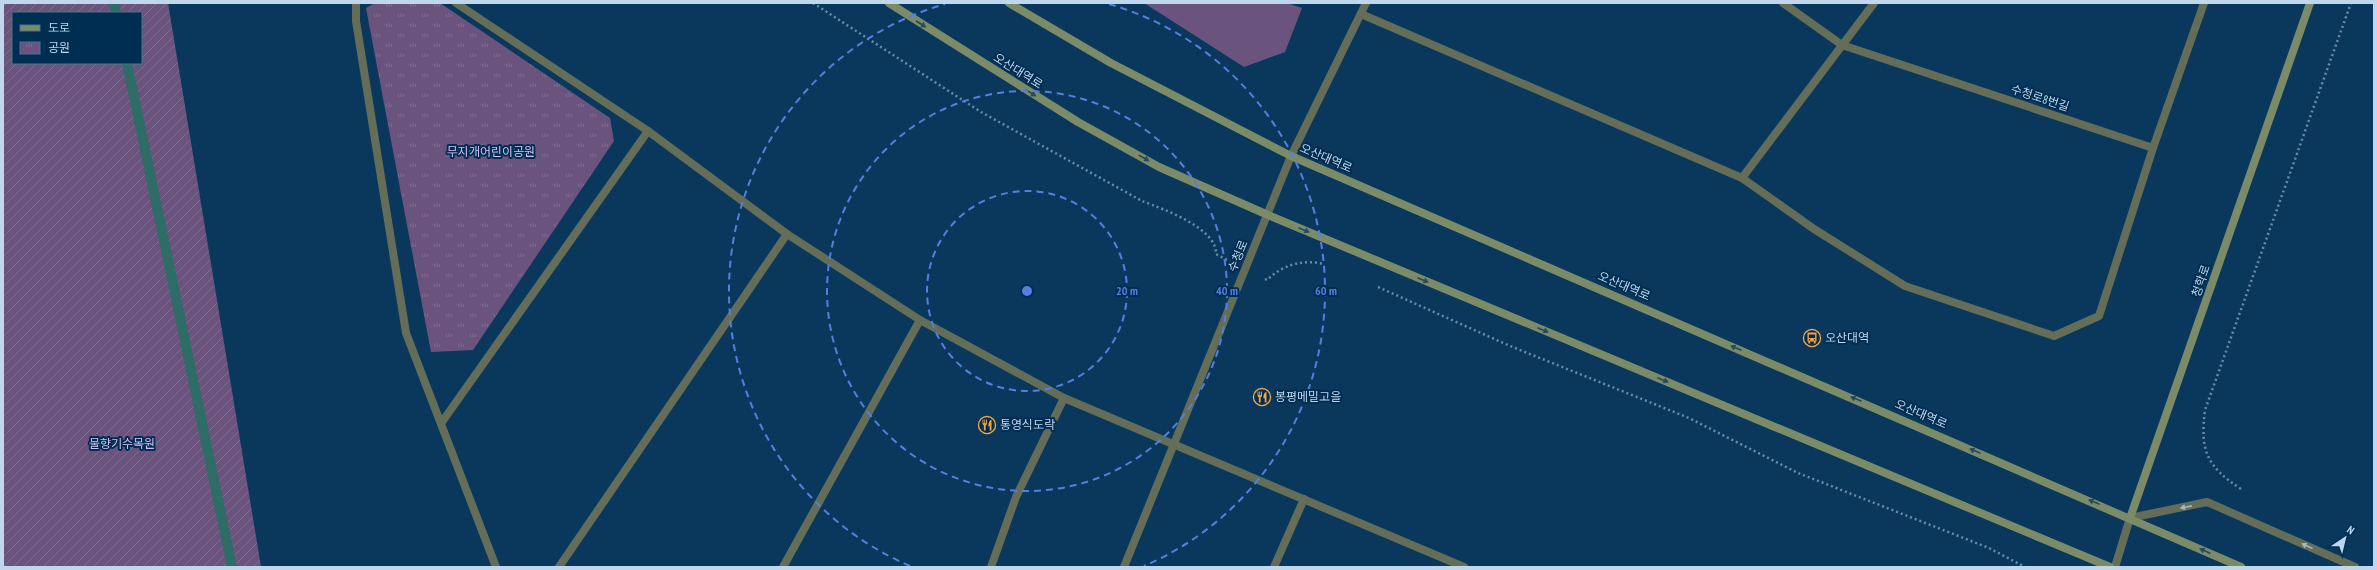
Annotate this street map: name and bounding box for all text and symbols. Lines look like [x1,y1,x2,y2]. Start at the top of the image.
legend [12,12,142,64]
text: 도로 [48,20,70,35]
one-way arrow [916,20,926,28]
text: 공원 [48,40,70,55]
street label: 오산대역로 [991,50,1046,92]
street label: 수청로8번길 [2009,81,2071,114]
one-way arrow [1025,90,1037,97]
street label: 오산대역로 [1298,140,1355,175]
park label: 무지개어린이공원 [447,144,535,159]
one-way arrow [1138,155,1150,162]
one-way arrow [1298,227,1309,233]
street label: 수청로 [1224,238,1251,274]
street label: 청학로 [2188,263,2213,299]
street label: 오산대역로 [1596,268,1653,303]
one-way arrow [1418,277,1429,283]
text: 20 m [1116,283,1138,298]
text: 40 m [1216,283,1238,298]
text: 60 m [1315,283,1337,298]
centre of rings [1020,284,1034,298]
one-way arrow [1538,328,1550,334]
bus stop icon: 오산대역 [1802,328,1822,348]
place label: 오산대역 [1825,330,1869,345]
one-way arrow [1731,345,1742,351]
one-way arrow [1658,378,1670,384]
restaurant icon: 봉평메밀고을 [1252,387,1272,407]
place label: 봉평메밀고을 [1275,389,1341,404]
one-way arrow [1849,396,1861,402]
street label: 오산대역로 [1893,396,1950,431]
restaurant icon: 통영식도락 [977,415,997,435]
place label: 통영식도락 [1000,417,1055,432]
park label: 물향기수목원 [89,436,155,451]
one-way arrow [1970,448,1981,454]
one-way arrow [2089,499,2100,505]
one-way arrow [2180,504,2192,510]
north arrow [2325,518,2365,558]
text: N [2344,522,2357,537]
one-way arrow [2301,543,2312,549]
one-way arrow [2200,548,2211,554]

